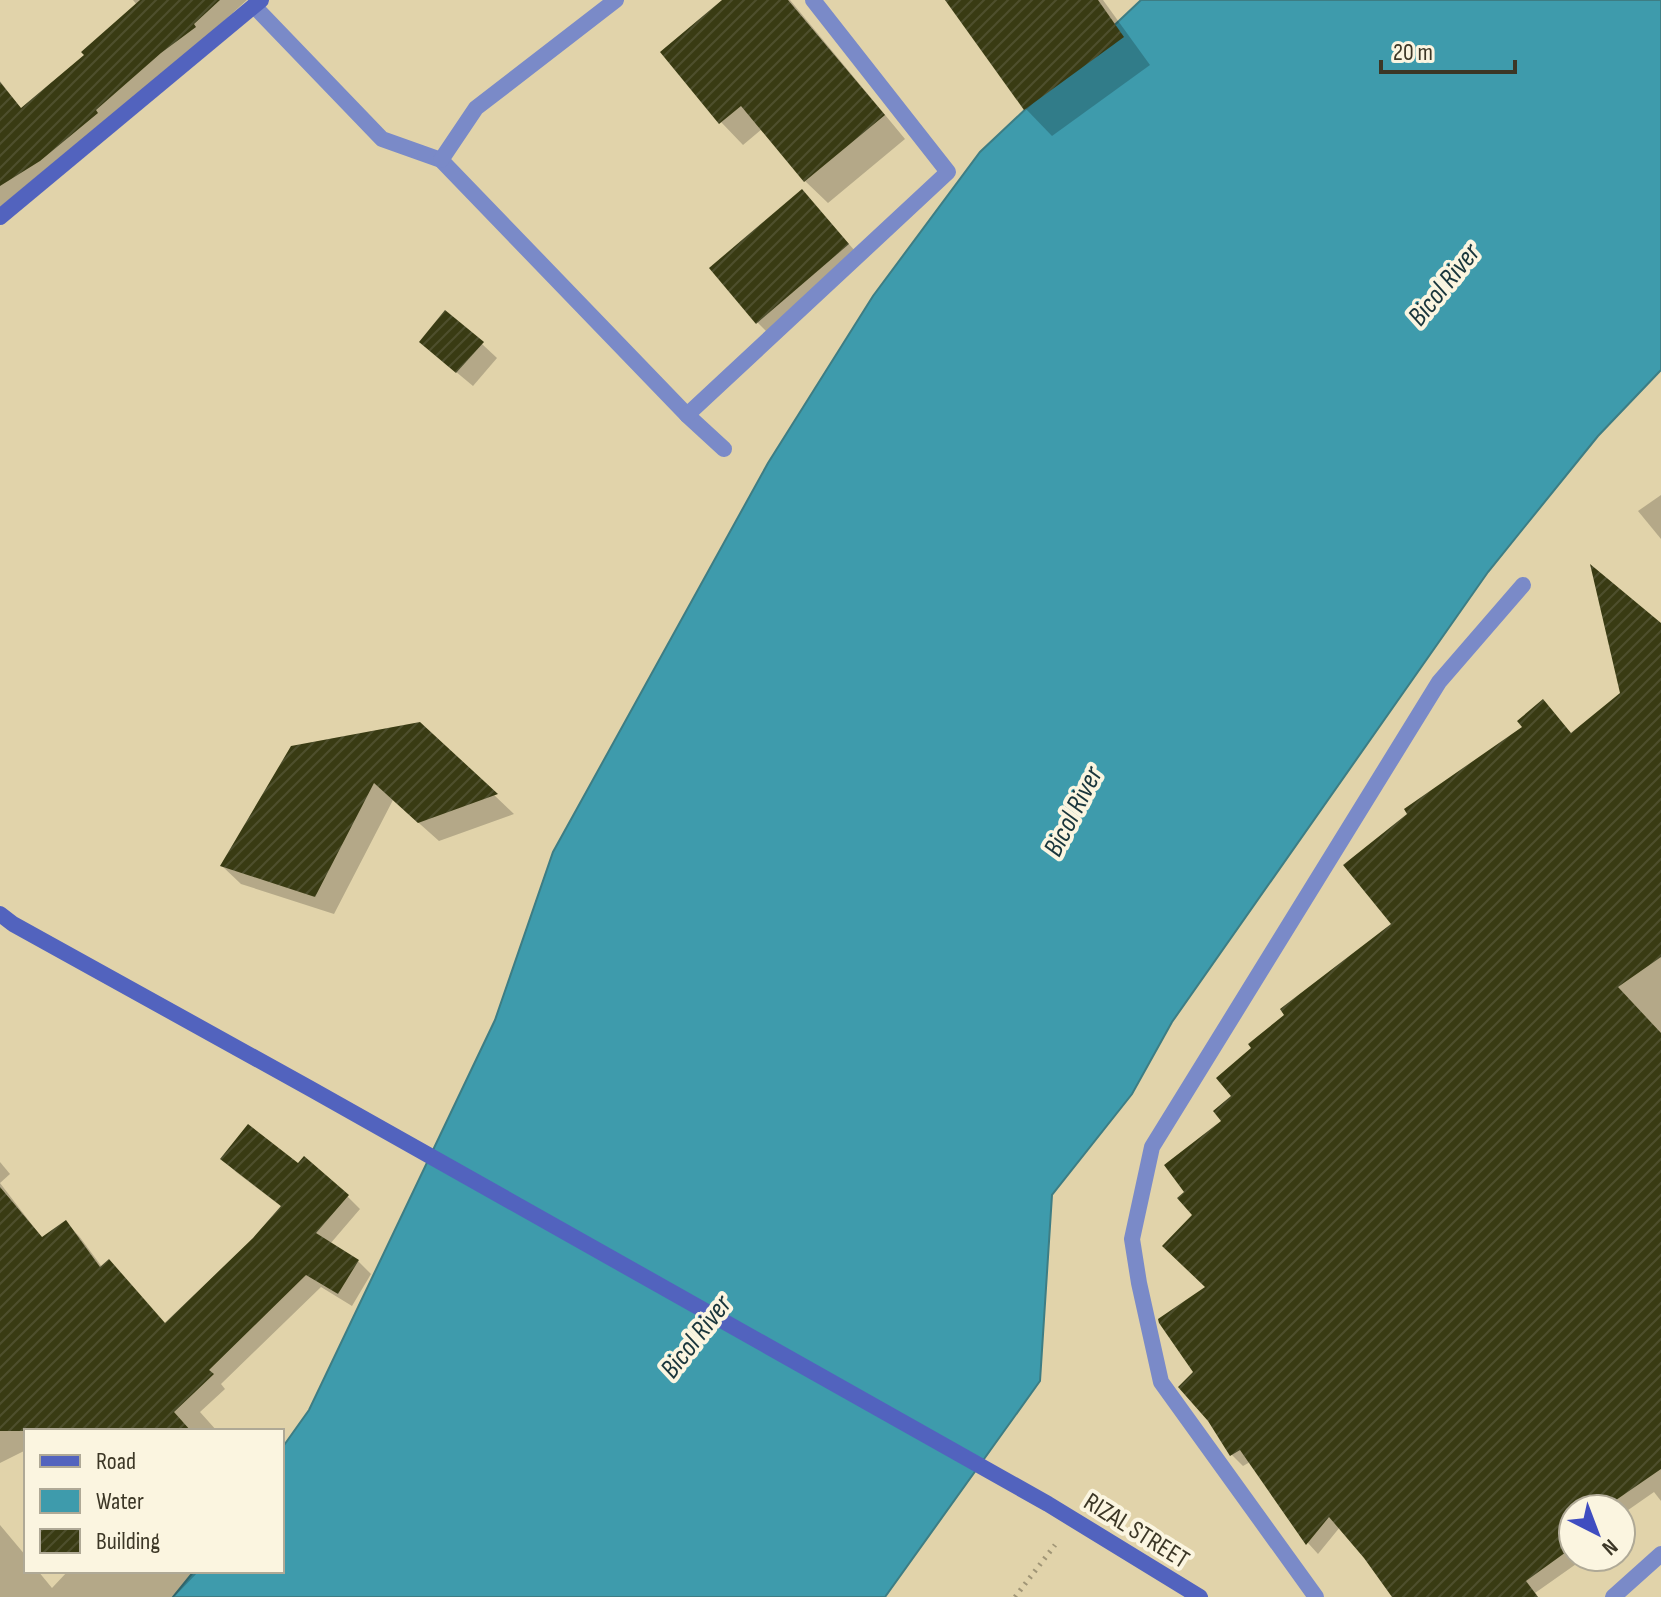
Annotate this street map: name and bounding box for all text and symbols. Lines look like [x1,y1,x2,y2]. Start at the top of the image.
scale bar [1381,24,1515,74]
text: 20 m [1393,38,1433,67]
water label: Bicol River [1401,236,1488,333]
water label: Bicol River [1037,760,1110,862]
water label: Bicol River [654,1288,739,1385]
legend [24,1429,284,1573]
text: Road [96,1447,136,1476]
text: Water [96,1487,144,1516]
street label: RIZAL STREET [1078,1487,1195,1576]
north arrow [1557,1493,1637,1573]
text: Building [96,1527,160,1556]
text: N [1596,1533,1623,1561]

